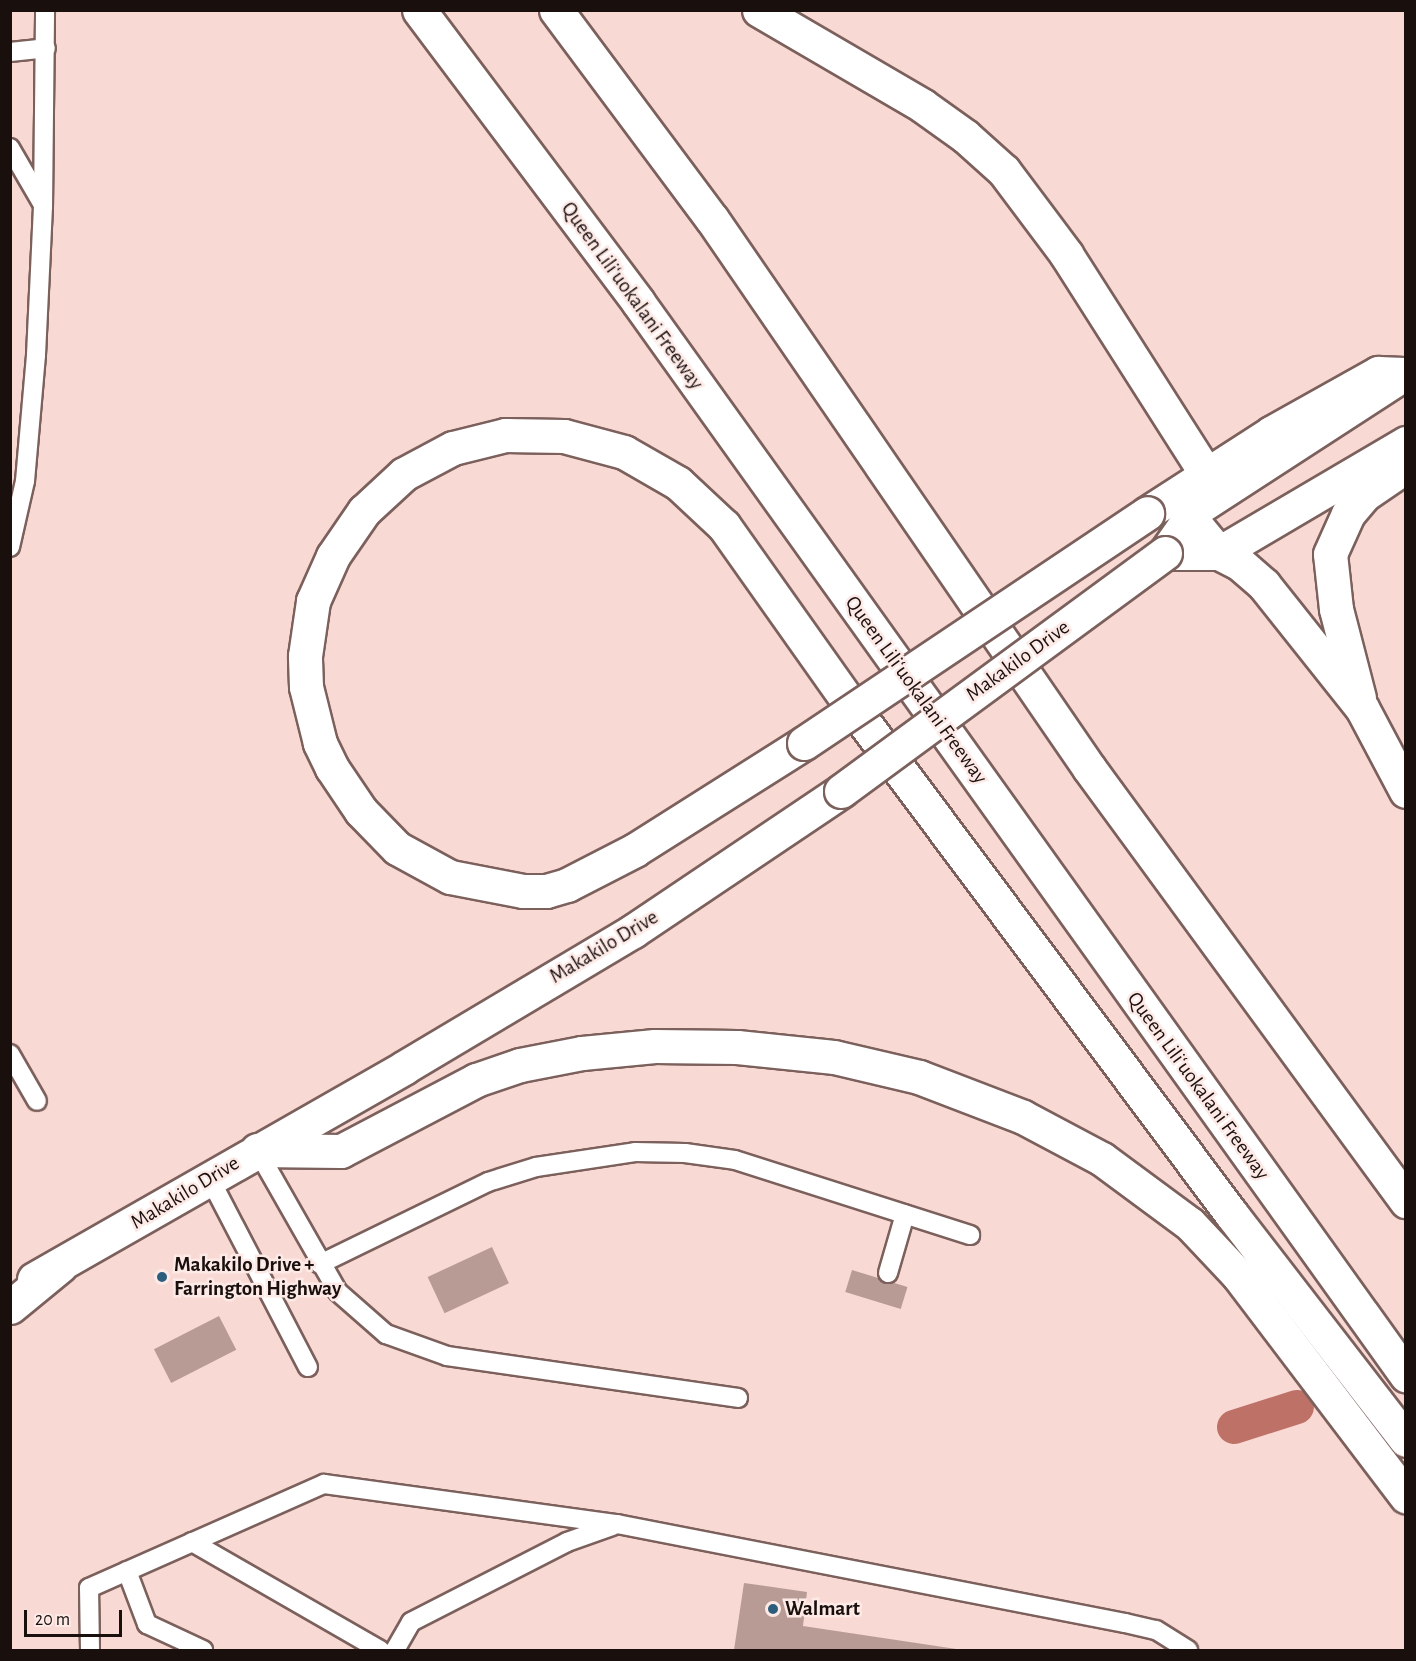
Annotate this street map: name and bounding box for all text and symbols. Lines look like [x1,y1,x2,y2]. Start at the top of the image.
street label: Queen Liliʻuokalani Freeway [555,197,709,395]
street label: Queen Liliʻuokalani Freeway [839,591,993,789]
street label: Makakilo Drive [961,615,1075,707]
street label: Makakilo Drive [545,905,663,989]
street label: Queen Liliʻuokalani Freeway [1121,987,1275,1185]
street label: Makakilo Drive [126,1151,244,1235]
place label: Makakilo Drive + Farrington Highway [174,1252,341,1302]
marker: Makakilo Drive + Farrington Highway [155,1270,169,1284]
place label: Walmart [785,1596,860,1622]
scale bar [27,1598,124,1636]
marker: Walmart [766,1602,780,1616]
text: 20 m [35,1611,70,1629]

